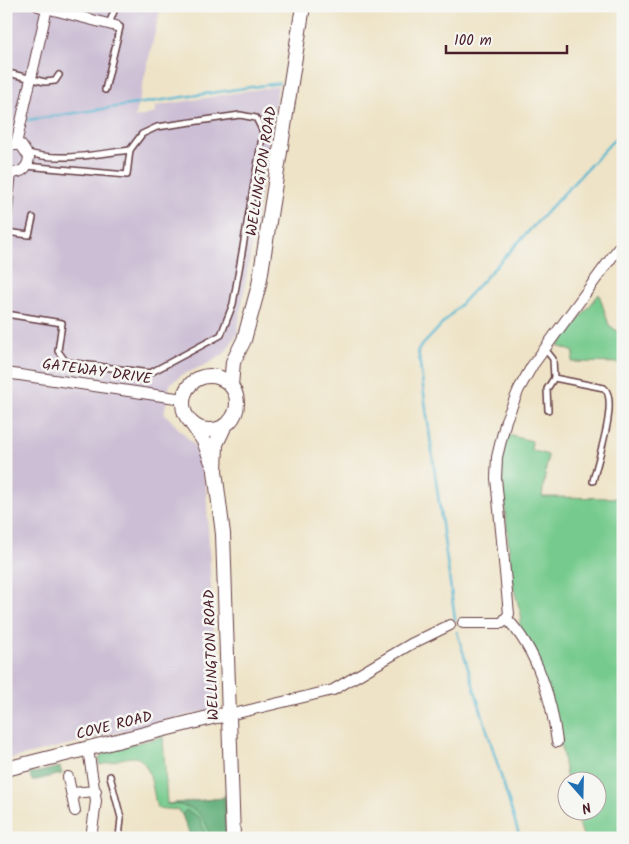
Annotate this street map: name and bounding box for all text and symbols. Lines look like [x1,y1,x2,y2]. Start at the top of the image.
scale bar [446,22,568,54]
text: 100 m [454,29,492,53]
street label: WELLINGTON ROAD [240,104,284,238]
street label: GATEWAY DRIVE [41,352,154,392]
street label: WELLINGTON ROAD [198,589,226,721]
street label: COVE ROAD [74,705,155,747]
north arrow [556,772,606,822]
text: N [578,795,594,819]

